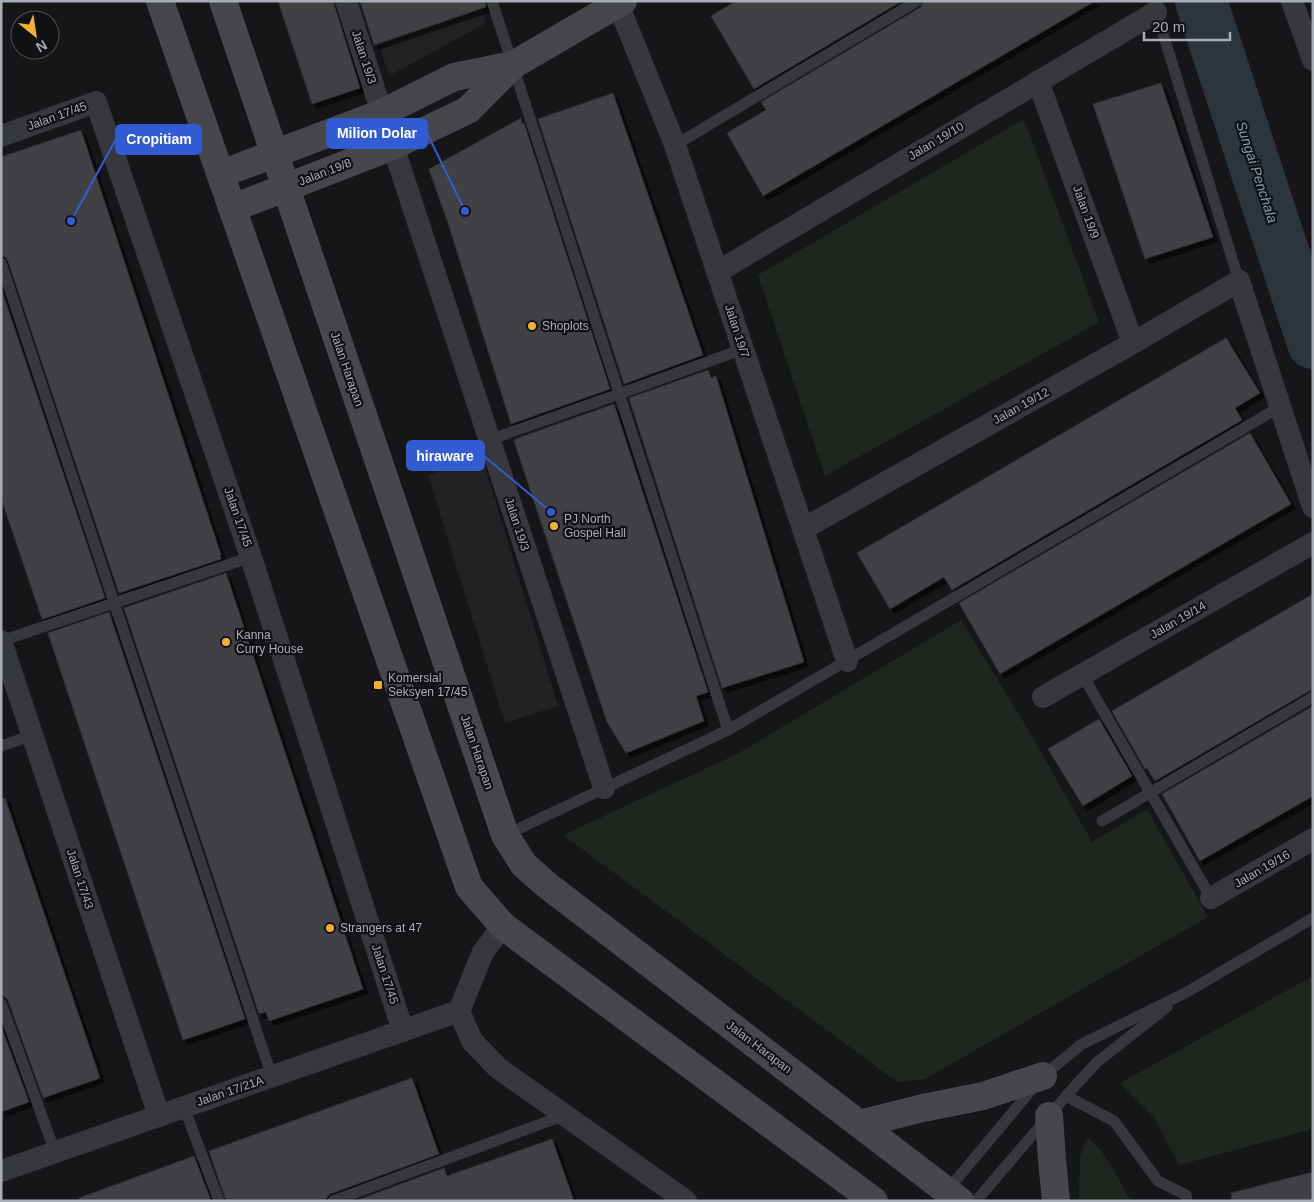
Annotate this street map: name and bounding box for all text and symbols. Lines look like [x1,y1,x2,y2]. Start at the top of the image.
north arrow [10,10,60,60]
scale bar [1144,10,1230,42]
text: 20 m [1152,18,1185,35]
street label: Jalan 19/3 [349,28,379,86]
text: N [33,37,50,56]
street label: Jalan 17/45 [25,99,89,133]
callout: Milion Dolar [327,119,427,148]
street label: Jalan 19/10 [906,119,966,163]
water label: Sungai Penchala [1233,119,1281,225]
callout: Cropitiam [116,125,201,154]
text: Milion Dolar [337,125,418,141]
text: Cropitiam [126,131,192,147]
street label: Jalan 19/8 [297,155,354,188]
street label: Jalan 19/9 [1070,184,1102,241]
street label: Jalan 19/7 [722,302,752,360]
place label: Shoplots [542,319,589,333]
marker: Shoplots [526,320,538,332]
street label: Jalan Harapan [328,330,366,408]
street label: Jalan 19/12 [990,385,1052,427]
callout: hiraware [407,441,484,470]
text: hiraware [416,448,474,464]
street label: Jalan 17/45 [221,485,255,549]
street label: Jalan 19/3 [502,495,532,553]
place label: PJ North Gospel Hall [564,512,626,540]
marker: PJ North Gospel Hall [548,520,560,532]
street label: Jalan 19/14 [1148,598,1209,642]
place label: Kanna Curry House [236,628,304,656]
marker: Kanna Curry House [220,636,232,648]
place label: Komersial Seksyen 17/45 [388,671,468,699]
marker: Komersial Seksyen 17/45 [372,679,384,691]
street label: Jalan Harapan [458,713,496,791]
street label: Jalan 17/43 [64,847,96,911]
street label: Jalan 19/16 [1232,847,1293,891]
place label: Strangers at 47 [340,921,422,935]
marker: Strangers at 47 [324,922,336,934]
street label: Jalan 17/45 [369,942,401,1006]
street label: Jalan Harapan [724,1018,794,1076]
street label: Jalan 17/21A [195,1073,265,1109]

